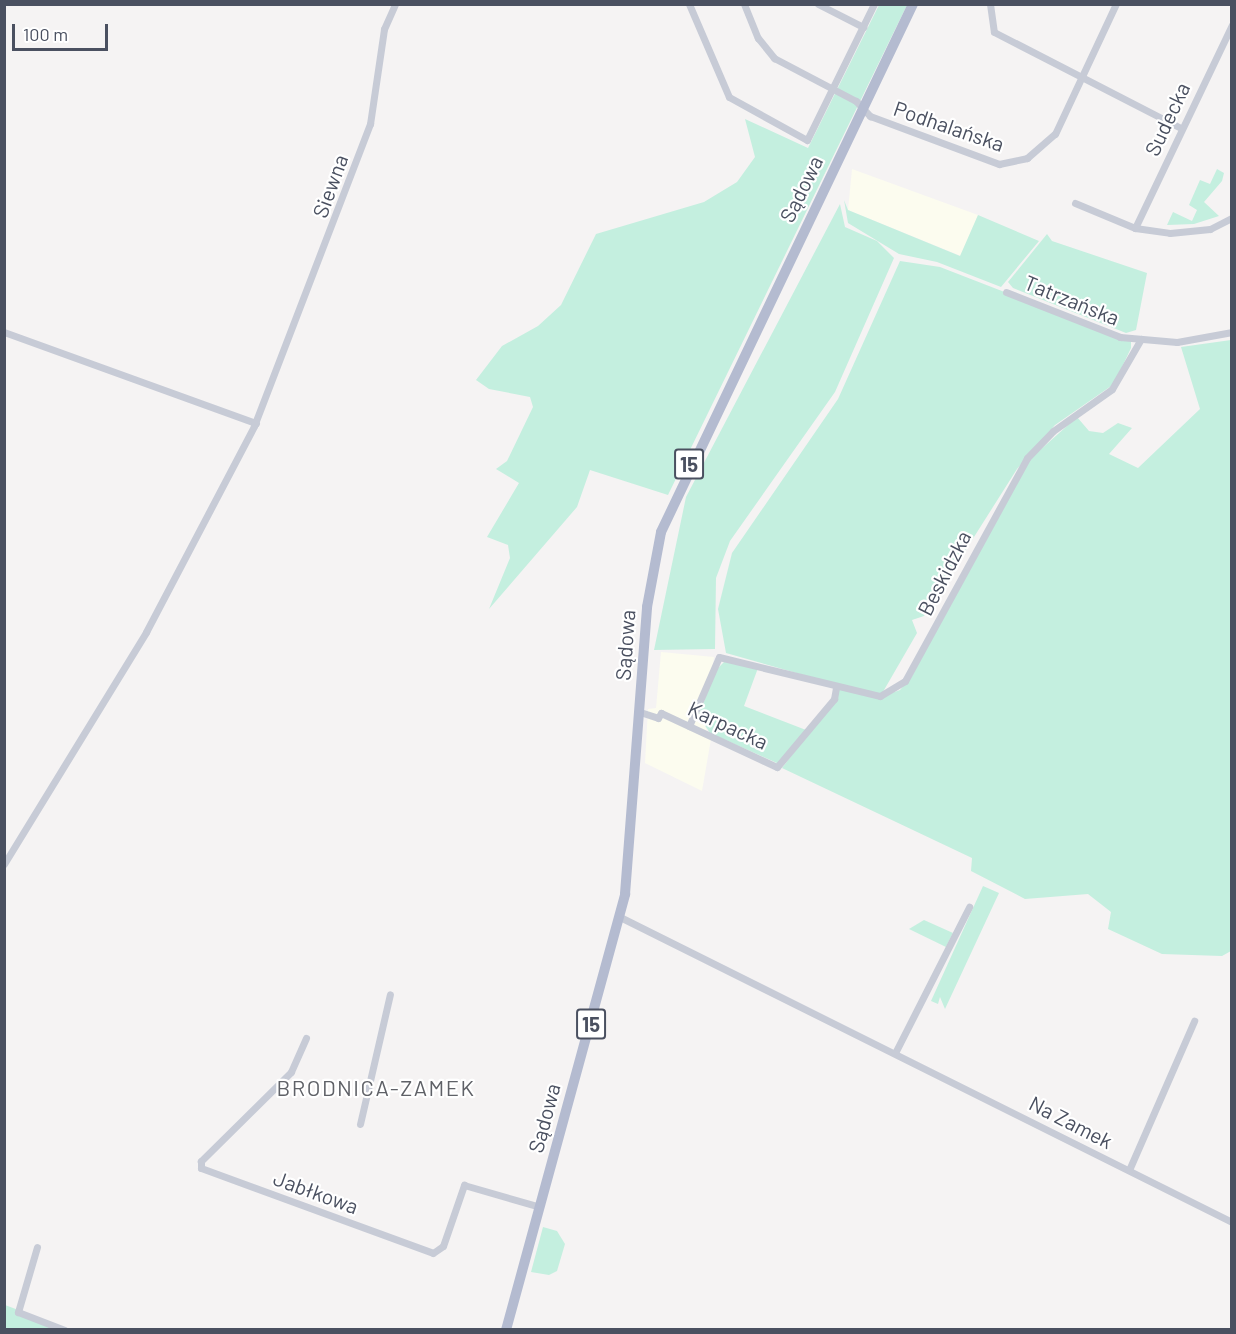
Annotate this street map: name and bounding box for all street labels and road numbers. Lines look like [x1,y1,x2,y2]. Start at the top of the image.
street label: Sudecka [1139,78,1195,160]
street label: Podhalańska [891,95,1007,157]
street label: Siewna [307,151,353,221]
street label: Sądowa [774,152,828,226]
street label: Tatrzańska [1021,270,1123,330]
road number: 15 [674,447,704,481]
street label: Beskidzka [912,526,976,620]
street label: Sądowa [610,609,640,681]
street label: Karpacka [684,696,772,754]
road number: 15 [576,1007,606,1041]
street label: Sądowa [523,1080,565,1156]
street label: Na Zamek [1025,1090,1117,1154]
street label: Jabłkowa [270,1165,362,1219]

